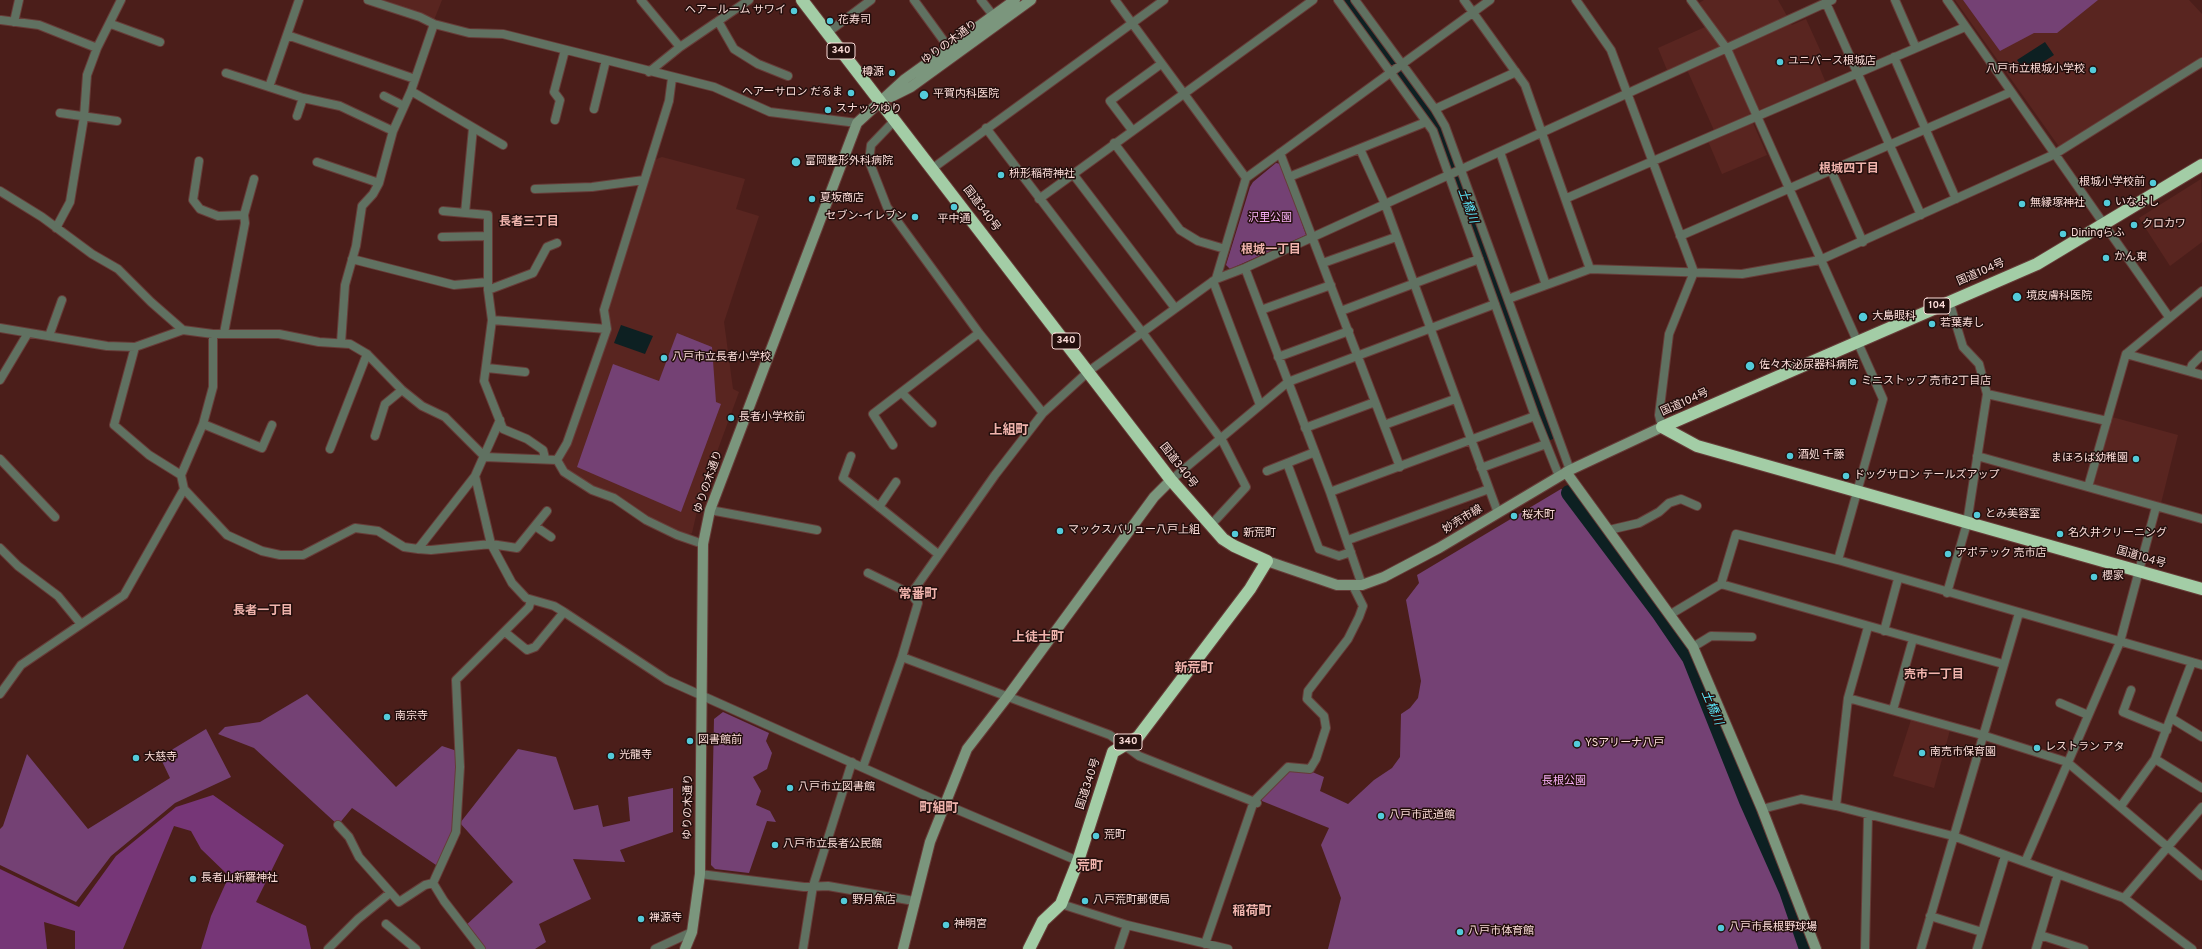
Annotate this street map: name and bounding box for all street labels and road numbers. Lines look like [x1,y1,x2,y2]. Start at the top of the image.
street label: ゆりの木通り [919,18,981,68]
road number: 340 [827,43,855,59]
street label: 国道340号 [960,184,1002,234]
street label: 国道104号 [1955,257,2007,289]
road number: 104 [1924,298,1950,314]
road number: 340 [1052,333,1080,349]
street label: 国道104号 [1659,387,1711,419]
street label: 国道340号 [1156,441,1200,491]
street label: ゆりの木通り [692,449,726,515]
street label: 妙売市線 [1441,503,1485,537]
street label: 国道104号 [2115,545,2167,571]
road number: 340 [1114,734,1142,750]
street label: 国道340号 [1074,757,1104,811]
street label: ゆりの木通り [682,774,696,840]

